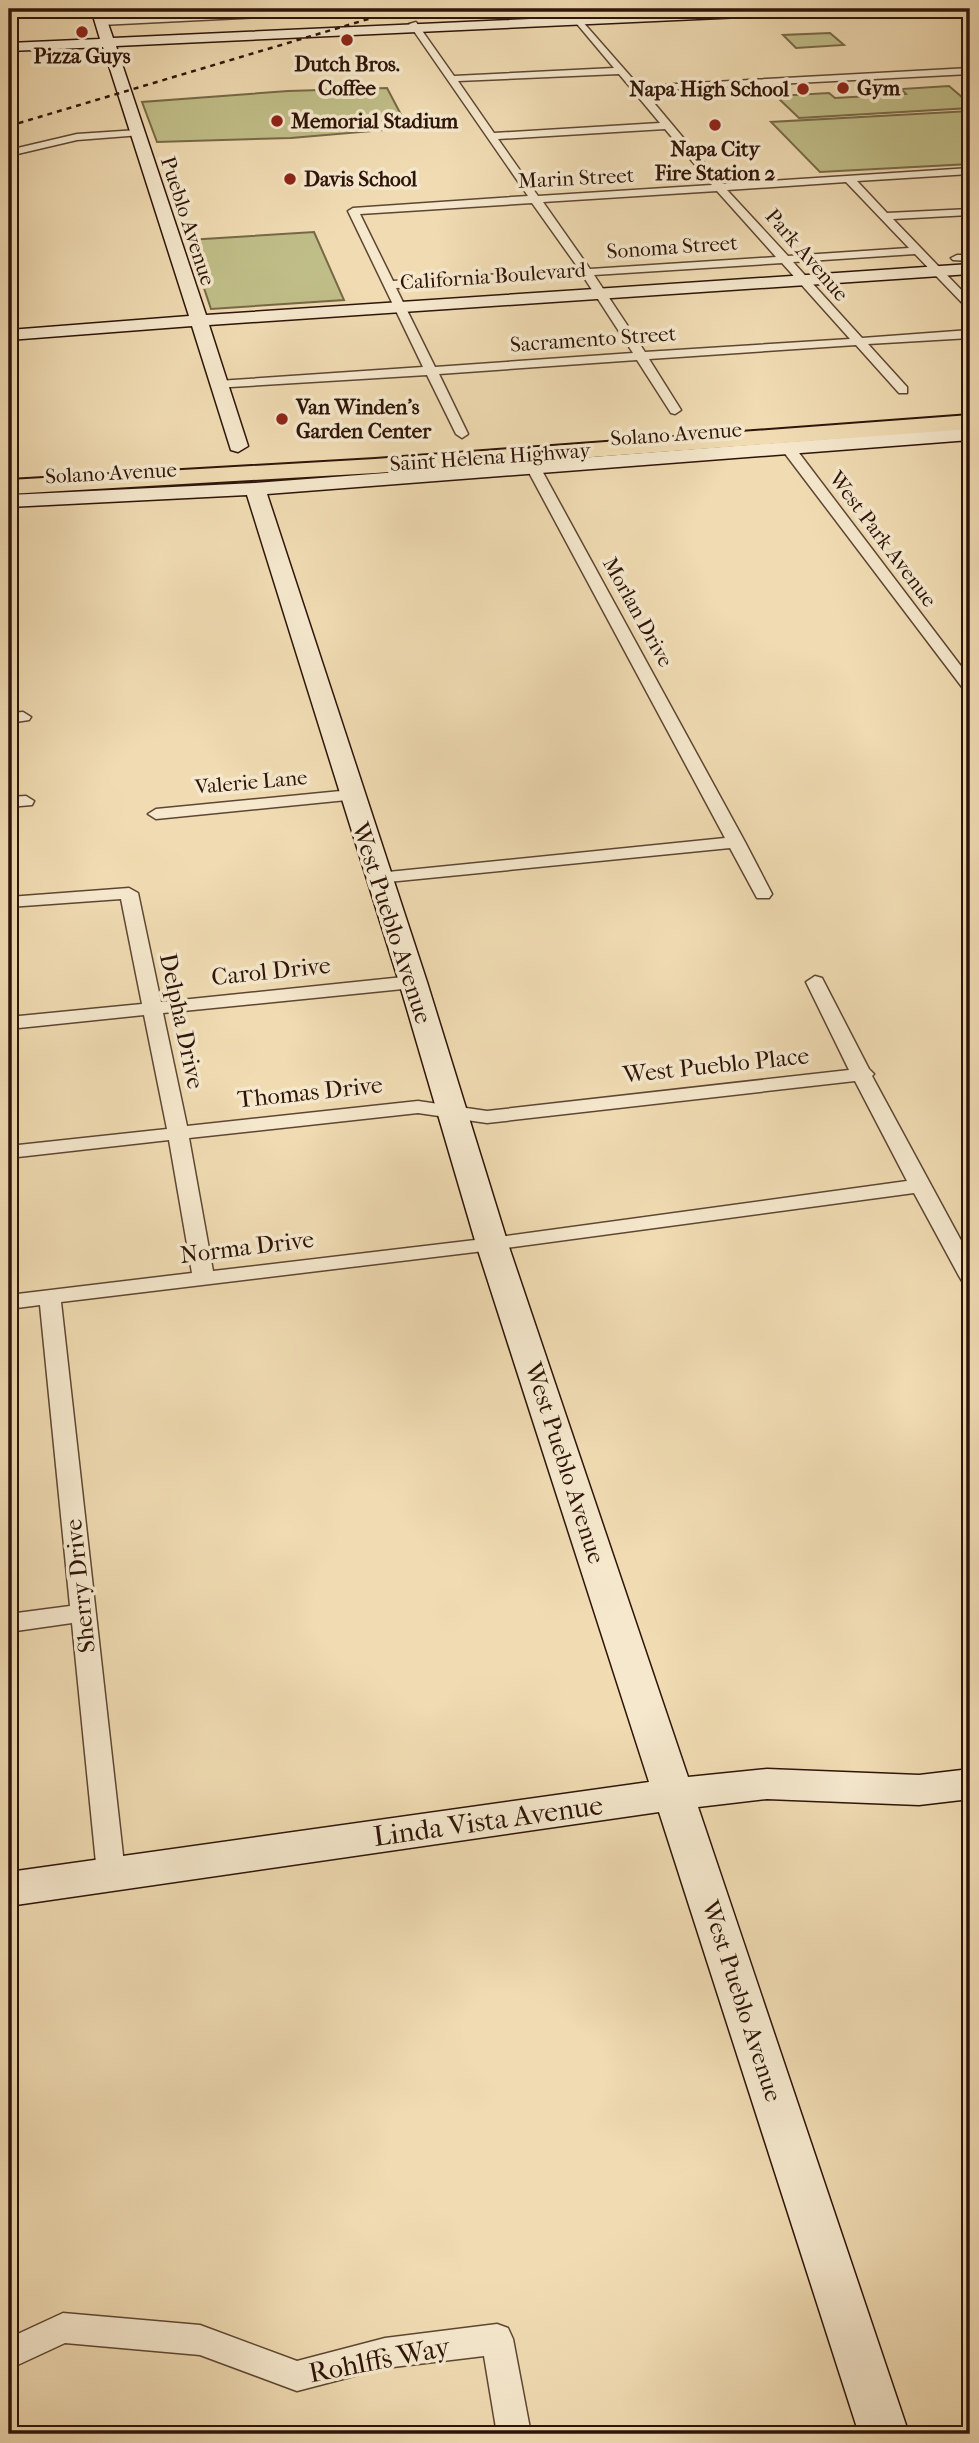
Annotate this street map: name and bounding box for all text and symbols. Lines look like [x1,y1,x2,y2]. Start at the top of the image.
marker: Pizza Guys [74,24,90,40]
marker: Dutch Bros. Coffee [339,32,355,48]
place label: Pizza Guys [33,44,131,68]
place label: Dutch Bros. Coffee [294,52,400,100]
place label: Gym [857,76,901,100]
place label: Napa High School [629,77,789,101]
marker: Gym [835,80,851,96]
marker: Napa High School [795,81,811,97]
place label: Memorial Stadium [290,109,459,133]
marker: Memorial Stadium [269,113,285,129]
marker: Napa City Fire Station 2 [707,117,723,133]
place label: Napa City Fire Station 2 [654,137,776,185]
street label: Pueblo Avenue [156,153,220,289]
street label: Marin Street [517,163,635,193]
place label: Davis School [304,167,417,191]
marker: Davis School [282,171,298,187]
street label: Park Avenue [761,204,853,306]
street label: Sonoma Street [606,230,739,264]
street label: California Boulevard [399,257,587,294]
street label: Sacramento Street [509,321,677,357]
place label: Van Winden’s Garden Center [295,395,432,443]
marker: Van Winden’s Garden Center [274,411,290,427]
street label: Solano Avenue [609,417,743,451]
street label: Saint Helena Highway [389,438,592,476]
street label: Solano Avenue [45,458,177,488]
street label: West Park Avenue [824,466,942,611]
street label: Morlan Drive [598,553,678,671]
street label: Valerie Lane [193,765,308,799]
street label: West Pueblo Avenue [346,818,438,1027]
street label: Delpha Drive [154,951,210,1091]
street label: Carol Drive [210,951,332,991]
street label: West Pueblo Place [621,1041,811,1089]
street label: Thomas Drive [236,1070,384,1114]
street label: Norma Drive [178,1225,316,1269]
street label: West Pueblo Avenue [519,1358,611,1567]
street label: Sherry Drive [59,1517,101,1654]
street label: Linda Vista Avenue [371,1788,605,1853]
street label: West Pueblo Avenue [696,1896,788,2105]
street label: Rohlffs Way [306,2329,454,2389]

